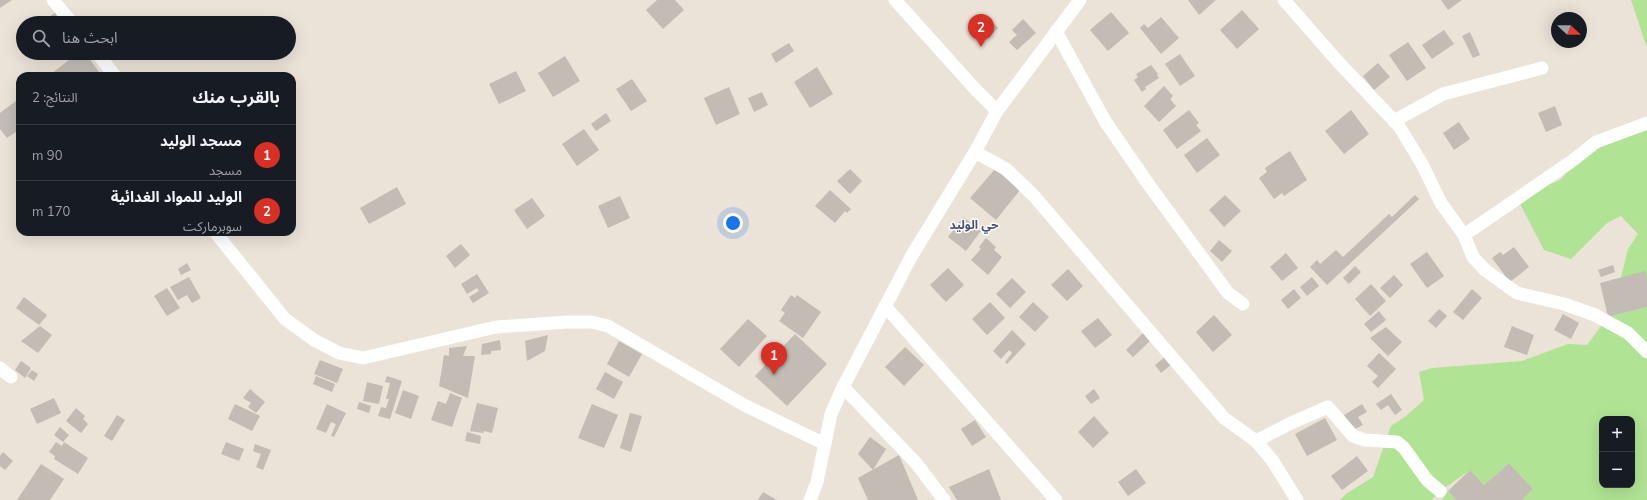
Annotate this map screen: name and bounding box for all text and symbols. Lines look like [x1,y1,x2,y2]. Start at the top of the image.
north arrow [1551,12,1587,48]
pin: 2 [968,14,994,47]
search box [16,16,296,60]
icon: search [30,27,52,49]
text: ابحث هنا [62,28,118,47]
text: بالقرب منك [192,86,280,107]
text: النتائج: 2 [32,89,78,105]
text: مسجد الوليد [160,131,242,150]
text: 90 m [32,147,62,163]
text: 1 [263,147,271,163]
text: مسجد [209,162,242,178]
text: الوليد للمواد الغدائية [111,187,242,206]
text: 170 m [32,203,70,219]
text: 2 [263,203,271,219]
your location [723,213,743,233]
district label: حي الوليد [950,217,999,234]
text: سوبرماركت [183,218,242,234]
pin: 1 [761,342,787,375]
map controls [1599,416,1635,488]
button: + [1599,416,1635,452]
button: − [1599,452,1635,488]

